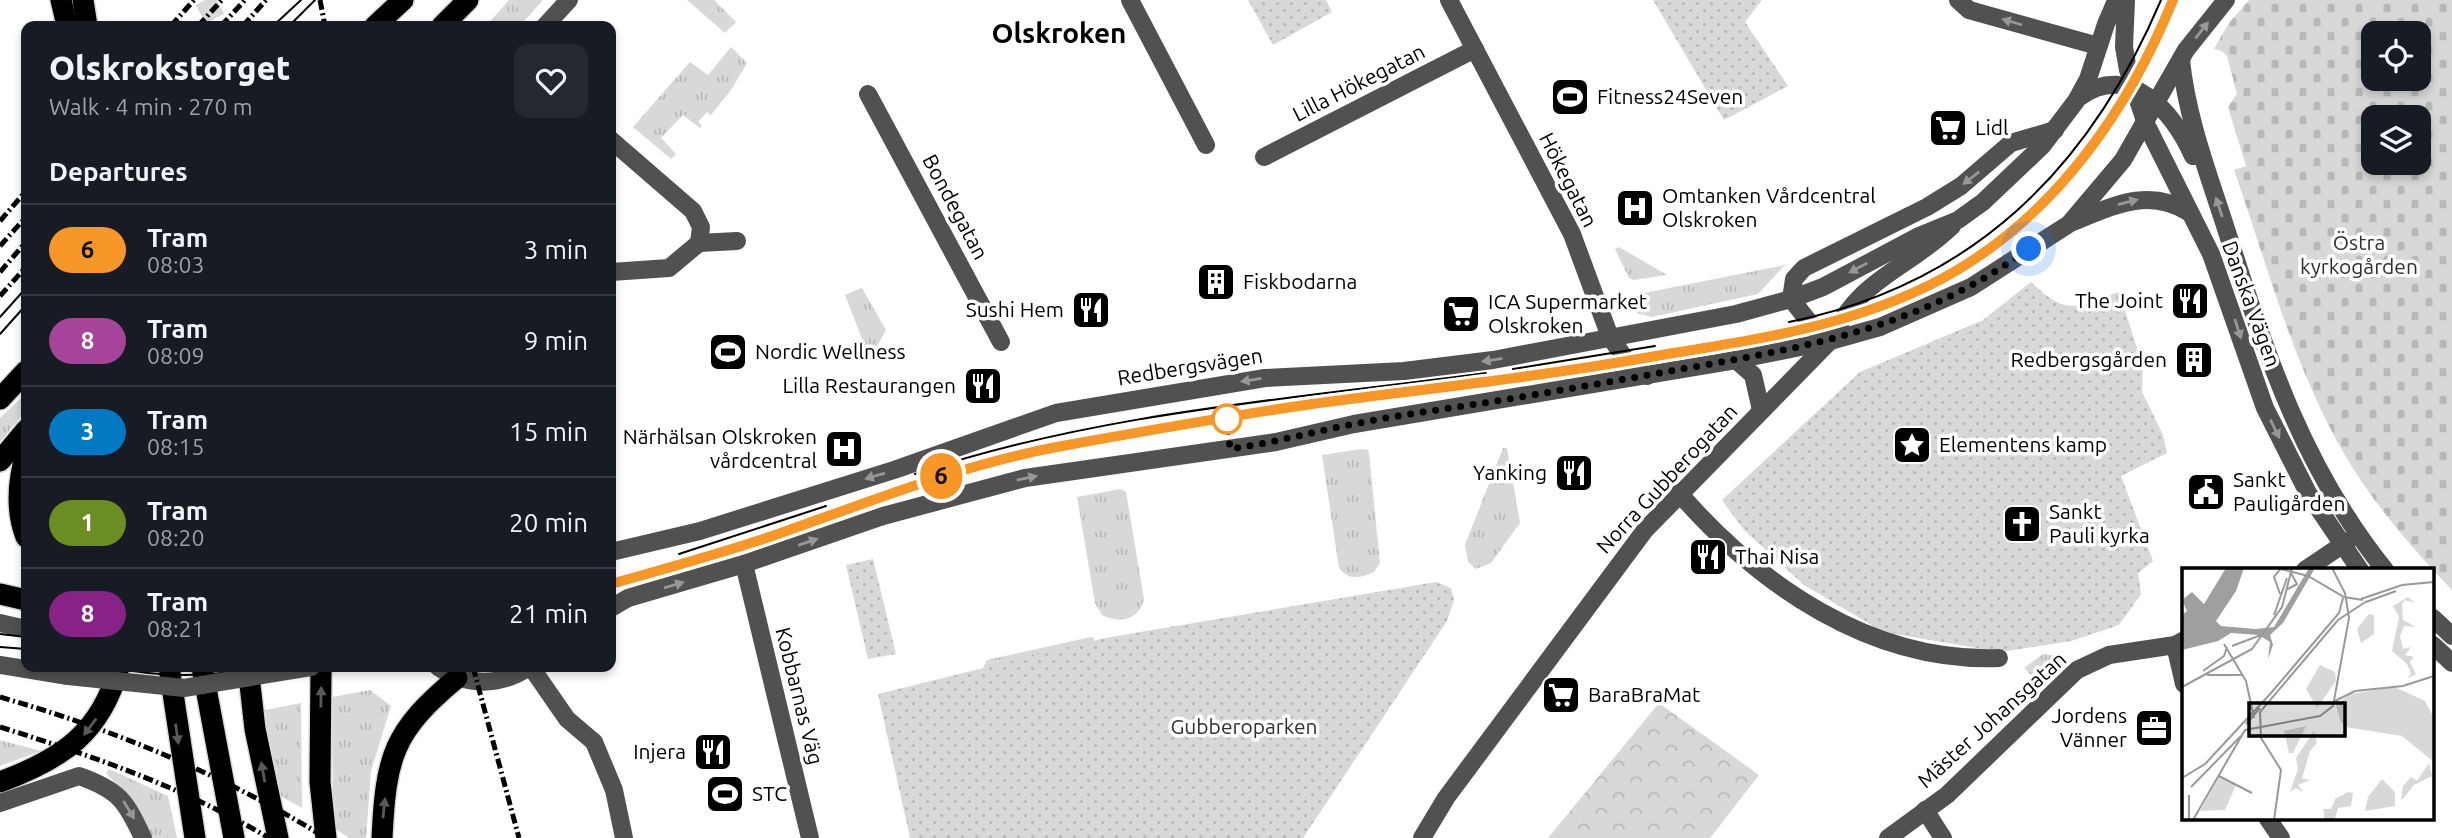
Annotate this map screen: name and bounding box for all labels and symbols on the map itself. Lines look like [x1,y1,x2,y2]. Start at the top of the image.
district label: Olskroken [992,17,1126,48]
one-way arrow [2002,17,2023,27]
one-way arrow [2195,21,2210,39]
street label: Lilla Hökegatan [1288,38,1429,126]
sports icon: Fitness24Seven [1549,76,1591,118]
place label: Fitness24Seven [1597,84,1743,108]
supermarket icon: Lidl [1927,107,1969,149]
place label: Lidl [1975,115,2009,139]
street label: Hökegatan [1535,128,1603,231]
street label: Bondegatan [918,150,994,263]
one-way arrow [1962,170,1980,185]
place label: Omtanken Vårdcentral Olskroken [1662,183,1876,231]
hospital icon: Omtanken Vårdcentral Olskroken [1614,187,1656,229]
one-way arrow [2117,196,2139,207]
one-way arrow [2213,197,2224,218]
park label: Östra kyrkogården [2300,230,2418,278]
your location [2011,231,2046,266]
street label: Danska Vägen [2218,237,2286,370]
building icon: Fiskbodarna [1195,261,1237,303]
one-way arrow [1848,262,1868,274]
place label: Fiskbodarna [1243,269,1357,293]
restaurant icon: The Joint [2169,280,2211,322]
place label: The Joint [2075,288,2163,312]
restaurant icon: Sushi Hem [1070,289,1112,331]
place label: ICA Supermarket Olskroken [1488,289,1647,337]
supermarket icon: ICA Supermarket Olskroken [1440,293,1482,335]
place label: Sushi Hem [966,297,1064,321]
one-way arrow [2233,319,2244,340]
sports icon: Nordic Wellness [707,331,749,373]
place label: Nordic Wellness [755,339,906,363]
building icon: Redbergsgården [2173,339,2215,381]
street label: Redbergsvägen [1116,343,1264,389]
place label: Redbergsgården [2010,347,2167,371]
one-way arrow [1481,355,1503,366]
restaurant icon: Lilla Restaurangen [962,365,1004,407]
place label: Lilla Restaurangen [782,373,956,397]
one-way arrow [1240,375,1262,386]
street label: Norra Gubberogatan [1591,399,1742,558]
unlabelled marker [1212,404,1242,434]
one-way arrow [2270,419,2281,439]
place label: Närhälsan Olskroken vårdcentral [623,424,817,472]
place icon: Elementens kamp [1891,424,1933,466]
hospital icon: Närhälsan Olskroken vårdcentral [823,428,865,470]
place label: Elementens kamp [1939,432,2107,456]
restaurant icon: Yanking [1553,452,1595,494]
line badge: 6 [918,453,964,499]
place label: Yanking [1473,460,1547,484]
place label: Sankt Pauligården [2233,467,2345,515]
one-way arrow [864,471,885,481]
public building icon: Sankt Pauligården [2185,471,2227,513]
one-way arrow [1016,472,1038,483]
place label: Sankt Pauli kyrka [2049,499,2150,547]
church icon: Sankt Pauli kyrka [2001,503,2043,545]
one-way arrow [798,536,819,547]
restaurant icon: Thai Nisa [1687,536,1729,578]
place label: Thai Nisa [1735,544,1819,568]
inset map [2182,568,2434,820]
one-way arrow [664,579,685,589]
street label: Kobbarnas Väg [771,625,829,767]
street label: Mäster Johansgatan [1912,646,2070,792]
supermarket icon: BaraBraMat [1540,674,1582,716]
place label: BaraBraMat [1588,682,1700,706]
one-way arrow [315,685,326,707]
place label: Jordens Vänner [2051,703,2127,751]
office icon: Jordens Vänner [2133,707,2175,749]
park label: Gubberoparken [1170,714,1318,738]
one-way arrow [82,718,97,736]
one-way arrow [172,724,183,746]
restaurant icon: Injera [692,731,734,773]
place label: Injera [633,739,686,763]
one-way arrow [257,760,268,782]
sports icon: STC [704,773,746,815]
place label: STC [752,781,787,805]
one-way arrow [379,796,390,818]
one-way arrow [122,800,135,820]

